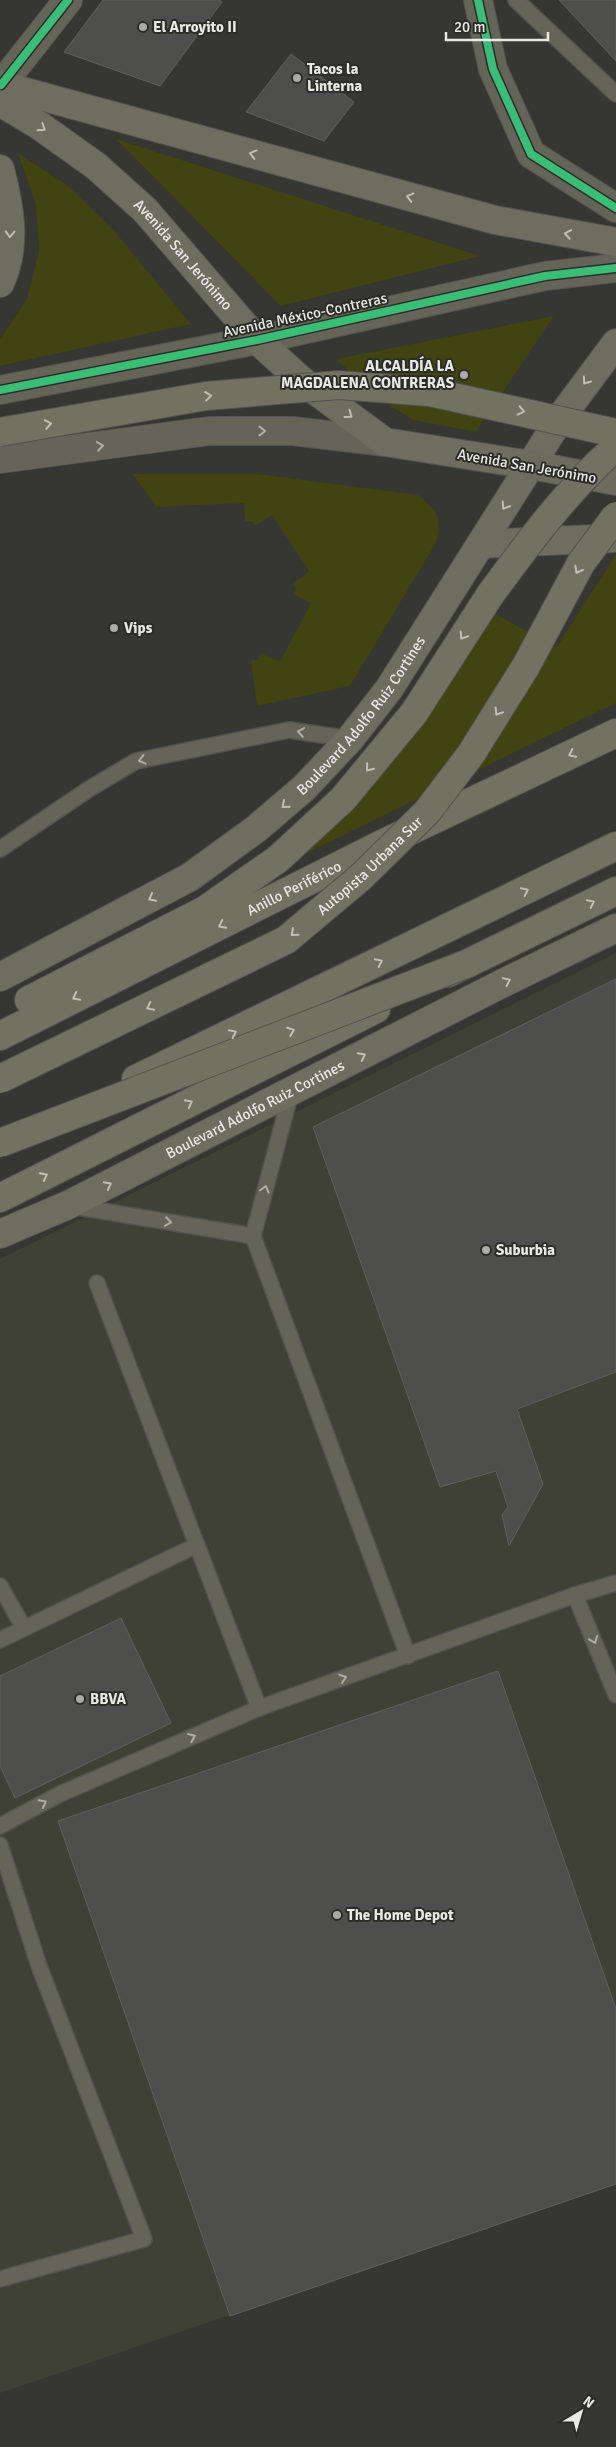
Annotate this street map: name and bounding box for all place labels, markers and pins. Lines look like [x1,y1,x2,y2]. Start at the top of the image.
place label: El Arroyito II [153,18,237,36]
marker: El Arroyito II [137,21,149,33]
place label: Tacos la Linterna [307,60,362,95]
marker: Tacos la Linterna [291,72,303,84]
place label: ALCALDÍA LA MAGDALENA CONTRERAS [281,356,454,392]
marker: ALCALDÍA LA MAGDALENA CONTRERAS [458,369,470,381]
place label: Vips [124,619,153,637]
marker: Vips [108,622,120,634]
place label: Suburbia [496,1241,555,1259]
marker: Suburbia [480,1244,492,1256]
place label: BBVA [90,1690,127,1708]
marker: BBVA [74,1693,86,1705]
place label: The Home Depot [347,1906,454,1924]
marker: The Home Depot [331,1909,343,1921]

